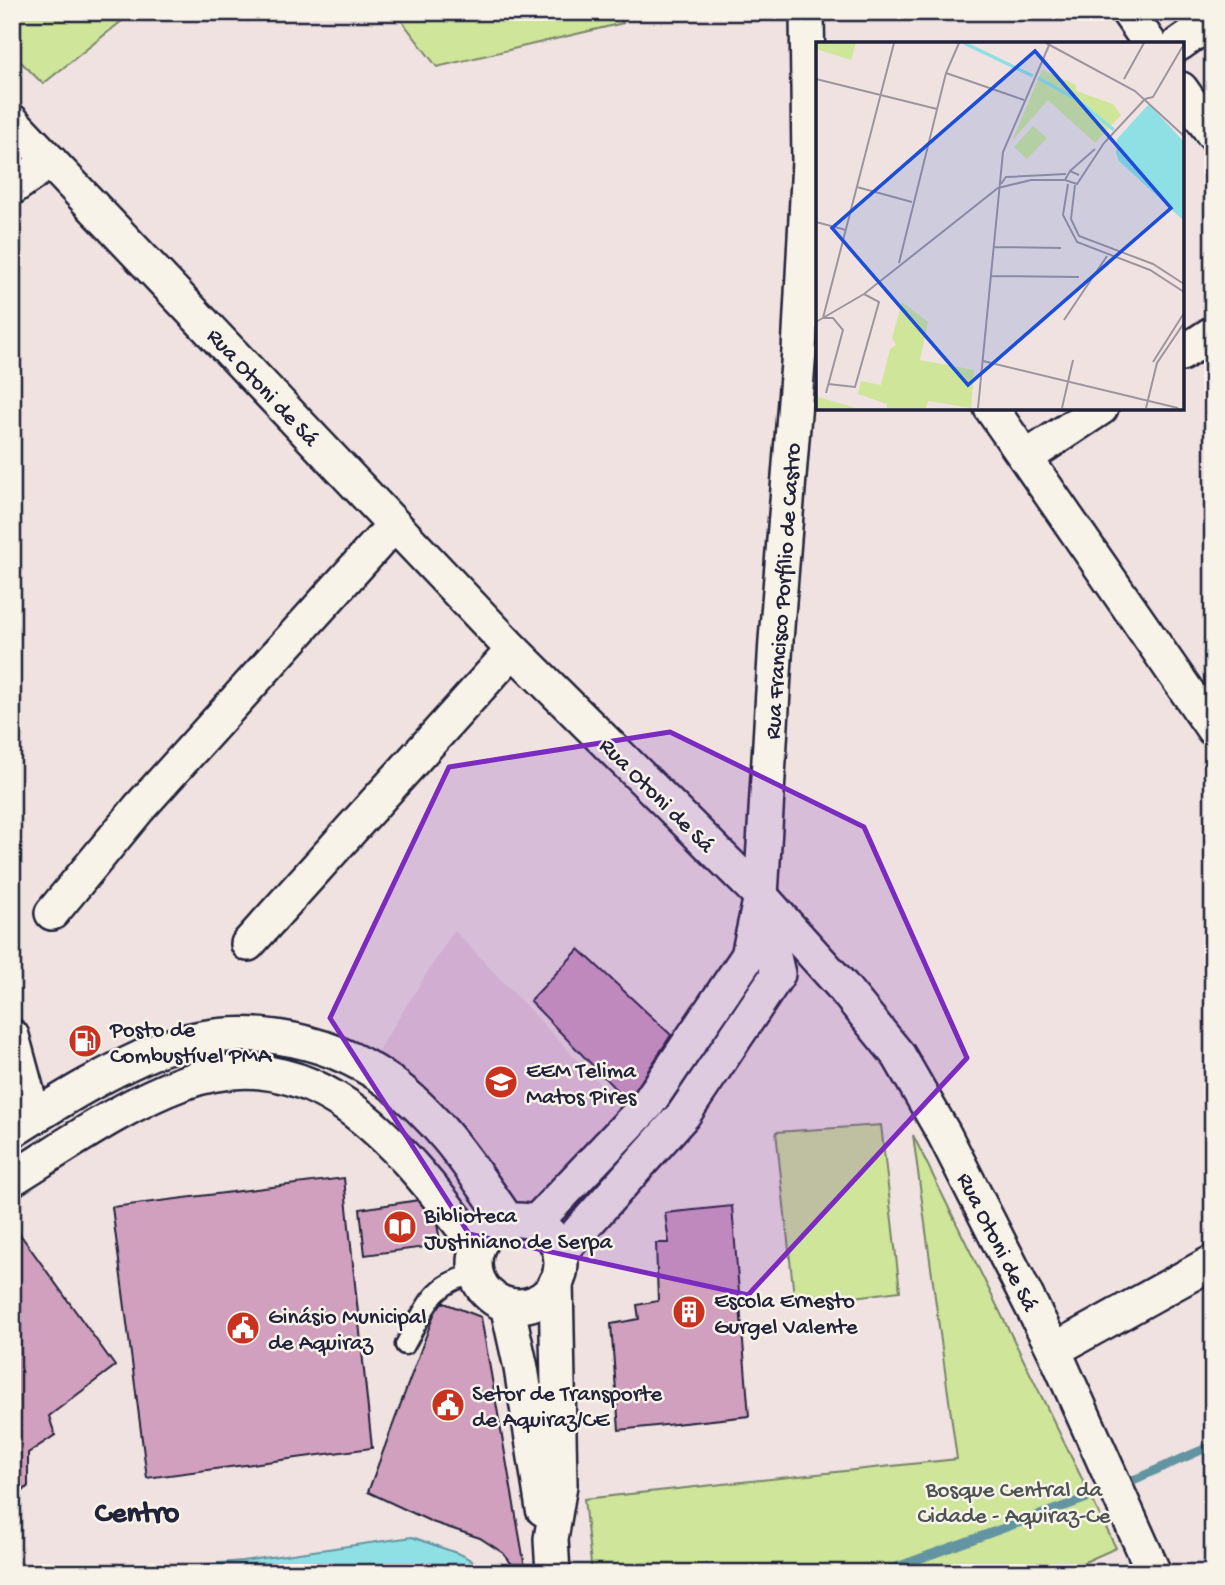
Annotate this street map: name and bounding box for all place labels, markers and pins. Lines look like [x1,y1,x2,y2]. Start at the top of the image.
place label: Posto de Combustível PMA [109,1018,273,1071]
fuel station icon: Posto de Combustível PMA [66,1022,104,1060]
place label: EEM Telima Matos Pires [526,1059,637,1112]
school or university icon: EEM Telima Matos Pires [482,1063,520,1101]
place label: Biblioteca Justiniano de Serpa [423,1204,614,1257]
library icon: Biblioteca Justiniano de Serpa [381,1208,419,1246]
place label: Escola Ernesto Gurgel Valente [714,1289,859,1342]
building icon: Escola Ernesto Gurgel Valente [670,1293,708,1331]
place label: Ginásio Municipal de Aquiraz [268,1305,427,1358]
public building icon: Ginásio Municipal de Aquiraz [224,1309,262,1347]
place label: Setor de Transporte de Aquiraz/CE [472,1382,663,1435]
public building icon: Setor de Transporte de Aquiraz/CE [429,1386,467,1424]

